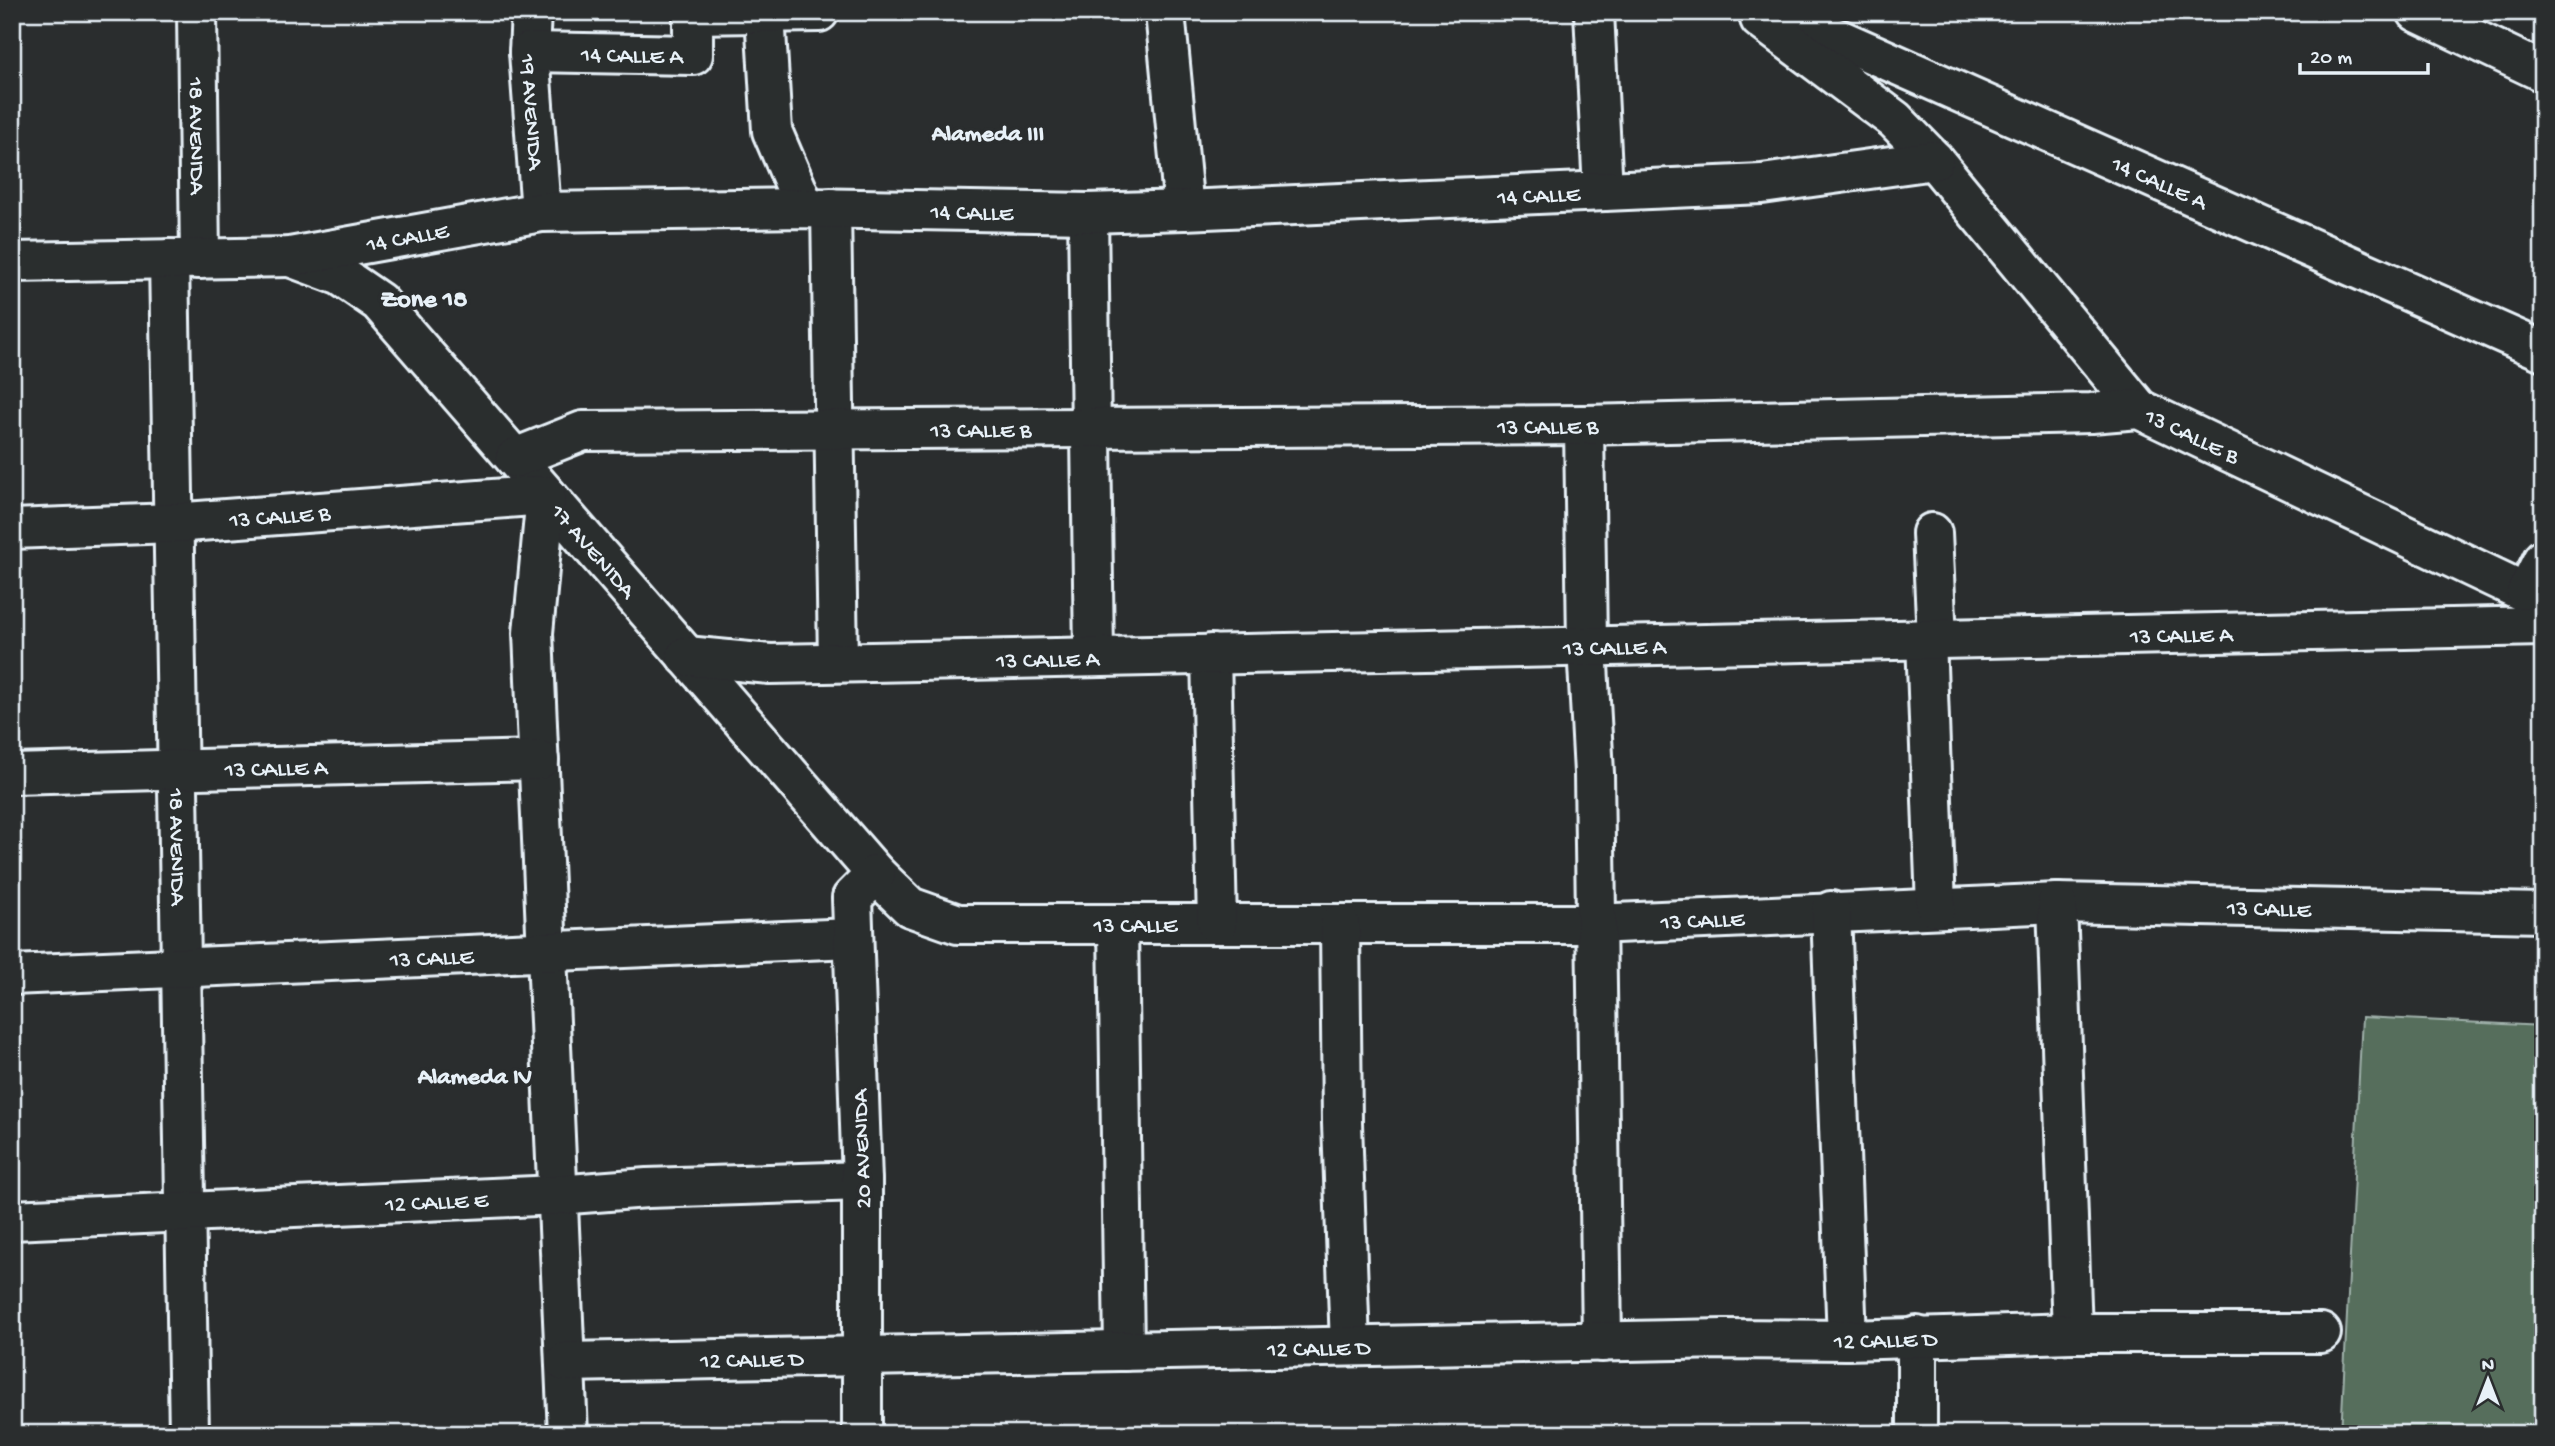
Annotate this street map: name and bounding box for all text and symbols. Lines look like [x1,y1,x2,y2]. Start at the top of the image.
scale bar [2300,32,2427,76]
street label: 14 CALLE A [580,43,685,72]
text: 20 m [2310,47,2352,72]
street label: 19 AVENIDA [512,52,548,172]
street label: 18 AVENIDA [181,76,209,196]
district label: Alameda III [931,121,1044,150]
street label: 14 CALLE A [2106,151,2212,218]
street label: 14 CALLE [1496,182,1582,213]
street label: 14 CALLE [929,200,1015,229]
street label: 14 CALLE [364,219,453,260]
district label: Zone 18 [381,286,468,317]
street label: 13 CALLE B [2139,403,2244,472]
street label: 13 CALLE B [1496,415,1600,443]
street label: 13 CALLE B [929,418,1033,446]
street label: 17 AVENIDA [543,499,641,606]
street label: 13 CALLE B [227,501,333,536]
street label: 13 CALLE A [2129,623,2235,652]
street label: 13 CALLE A [1562,635,1668,664]
street label: 13 CALLE A [995,647,1101,676]
street label: 13 CALLE A [223,756,329,785]
street label: 18 AVENIDA [161,787,190,907]
street label: 13 CALLE [2226,896,2313,925]
street label: 13 CALLE [1659,907,1747,938]
street label: 13 CALLE [1092,914,1179,941]
street label: 13 CALLE [388,945,476,975]
district label: Alameda IV [417,1064,532,1093]
street label: 20 AVENIDA [848,1087,879,1209]
street label: 12 CALLE E [384,1188,490,1220]
street label: 12 CALLE D [1833,1327,1939,1357]
street label: 12 CALLE D [1266,1336,1372,1365]
north arrow [2454,1344,2524,1414]
street label: 12 CALLE D [699,1347,805,1376]
text: N [2482,1355,2494,1378]

